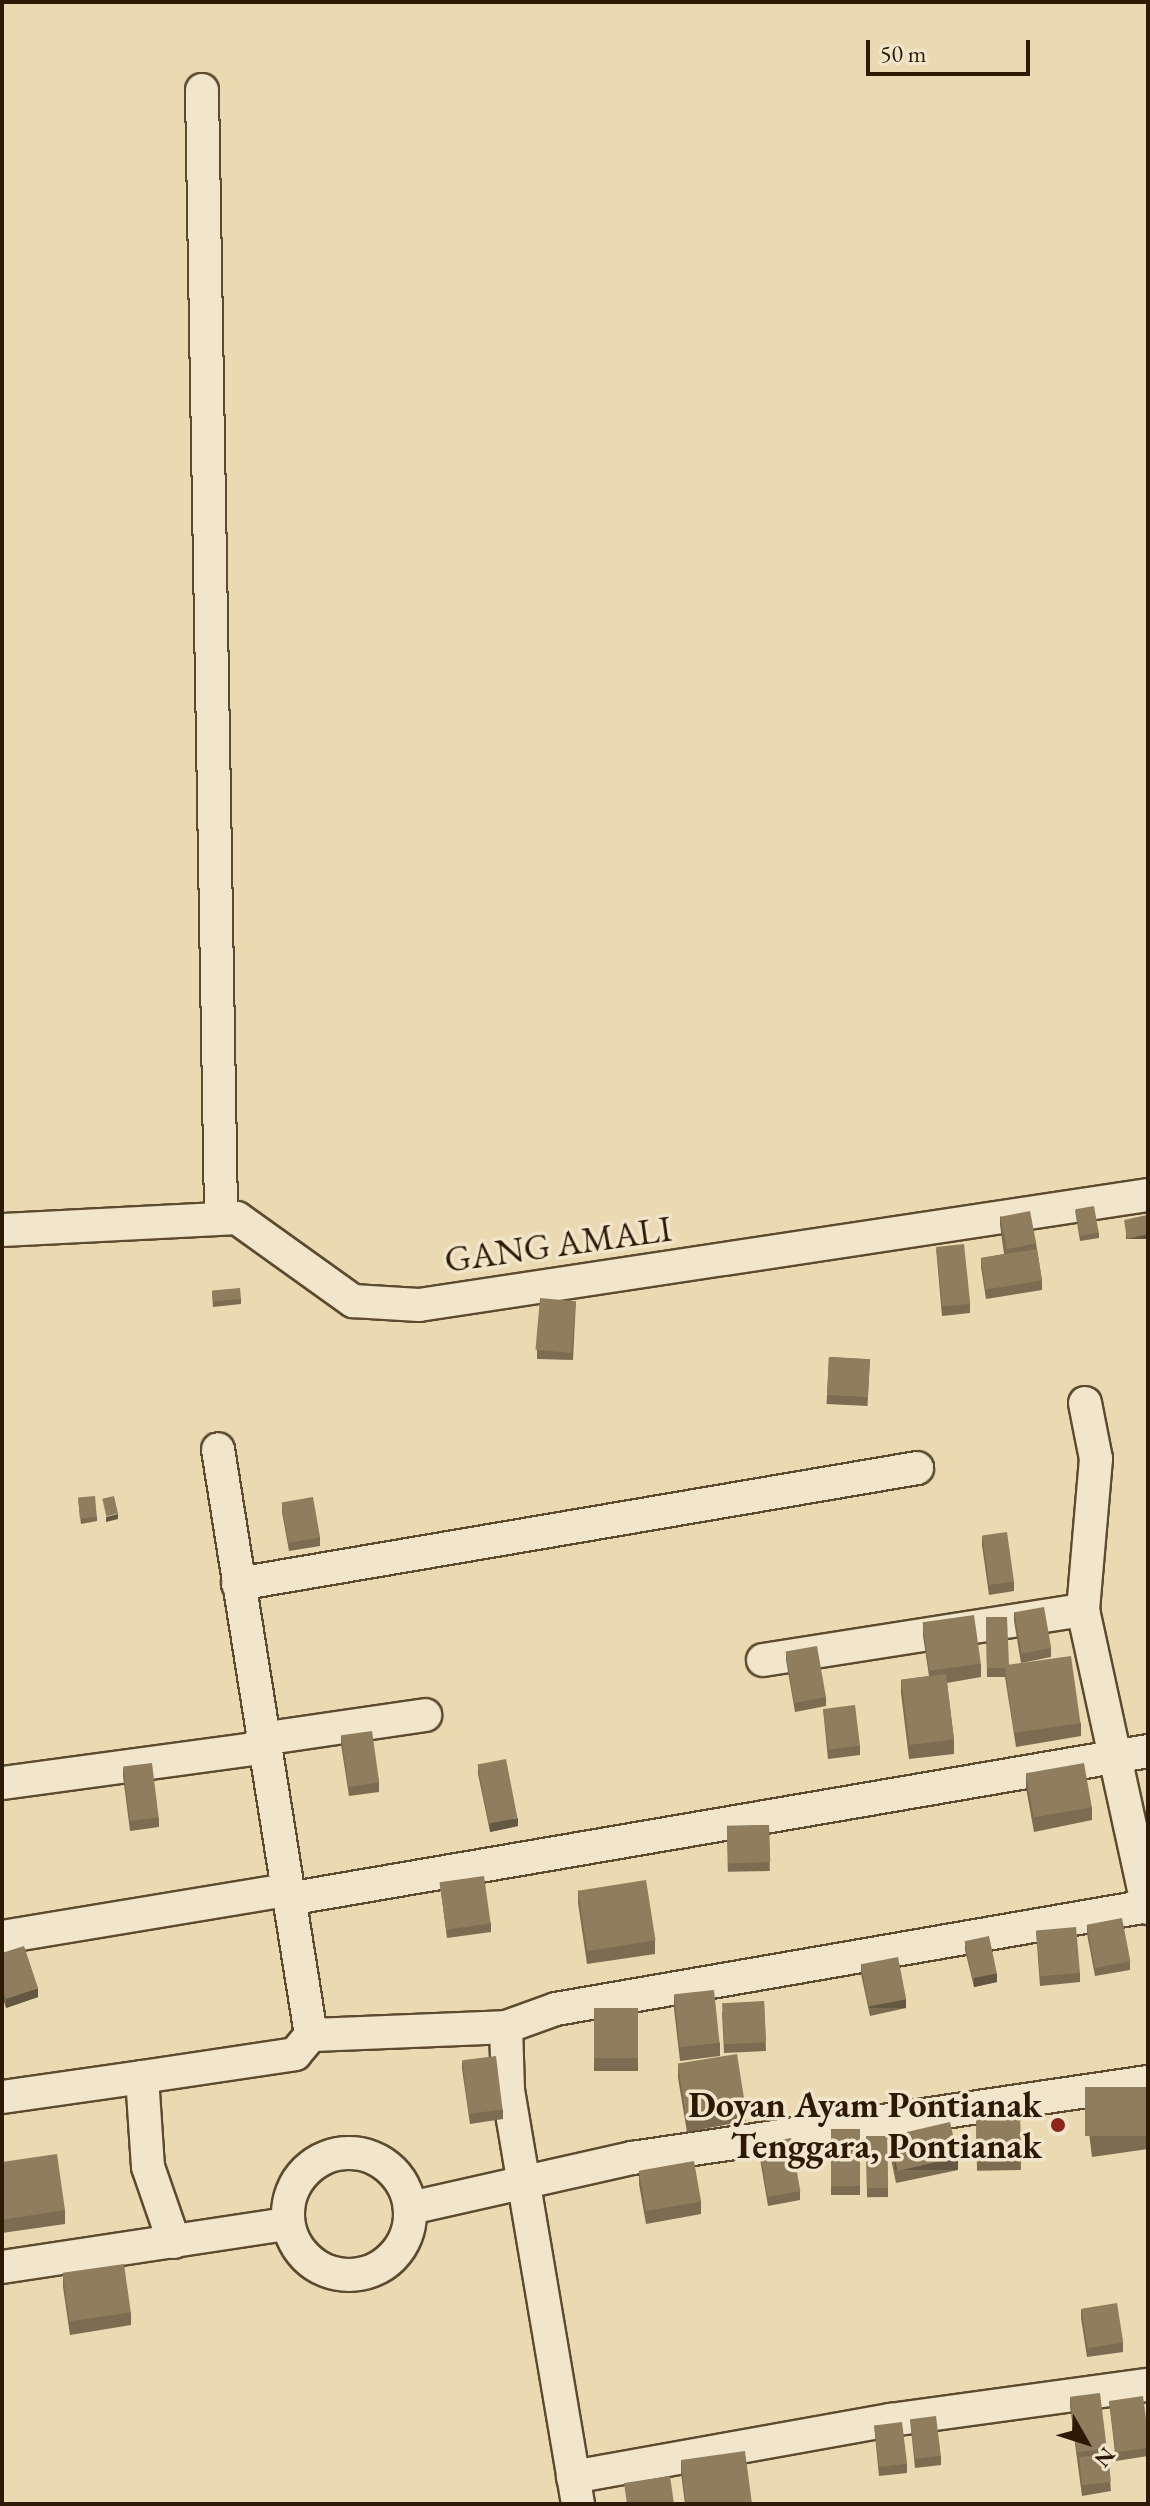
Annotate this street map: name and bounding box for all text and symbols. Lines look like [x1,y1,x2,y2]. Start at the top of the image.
scale bar [870,24,1034,74]
text: 50 m [880,38,927,69]
street label: GANG AMALI [442,1207,674,1281]
place label: Doyan Ayam Pontianak Tenggara, Pontianak [688,2082,1042,2167]
marker: Doyan Ayam Pontianak Tenggara, Pontianak [1049,2116,1067,2134]
north arrow [1046,2402,1126,2482]
text: N [1088,2441,1122,2473]

